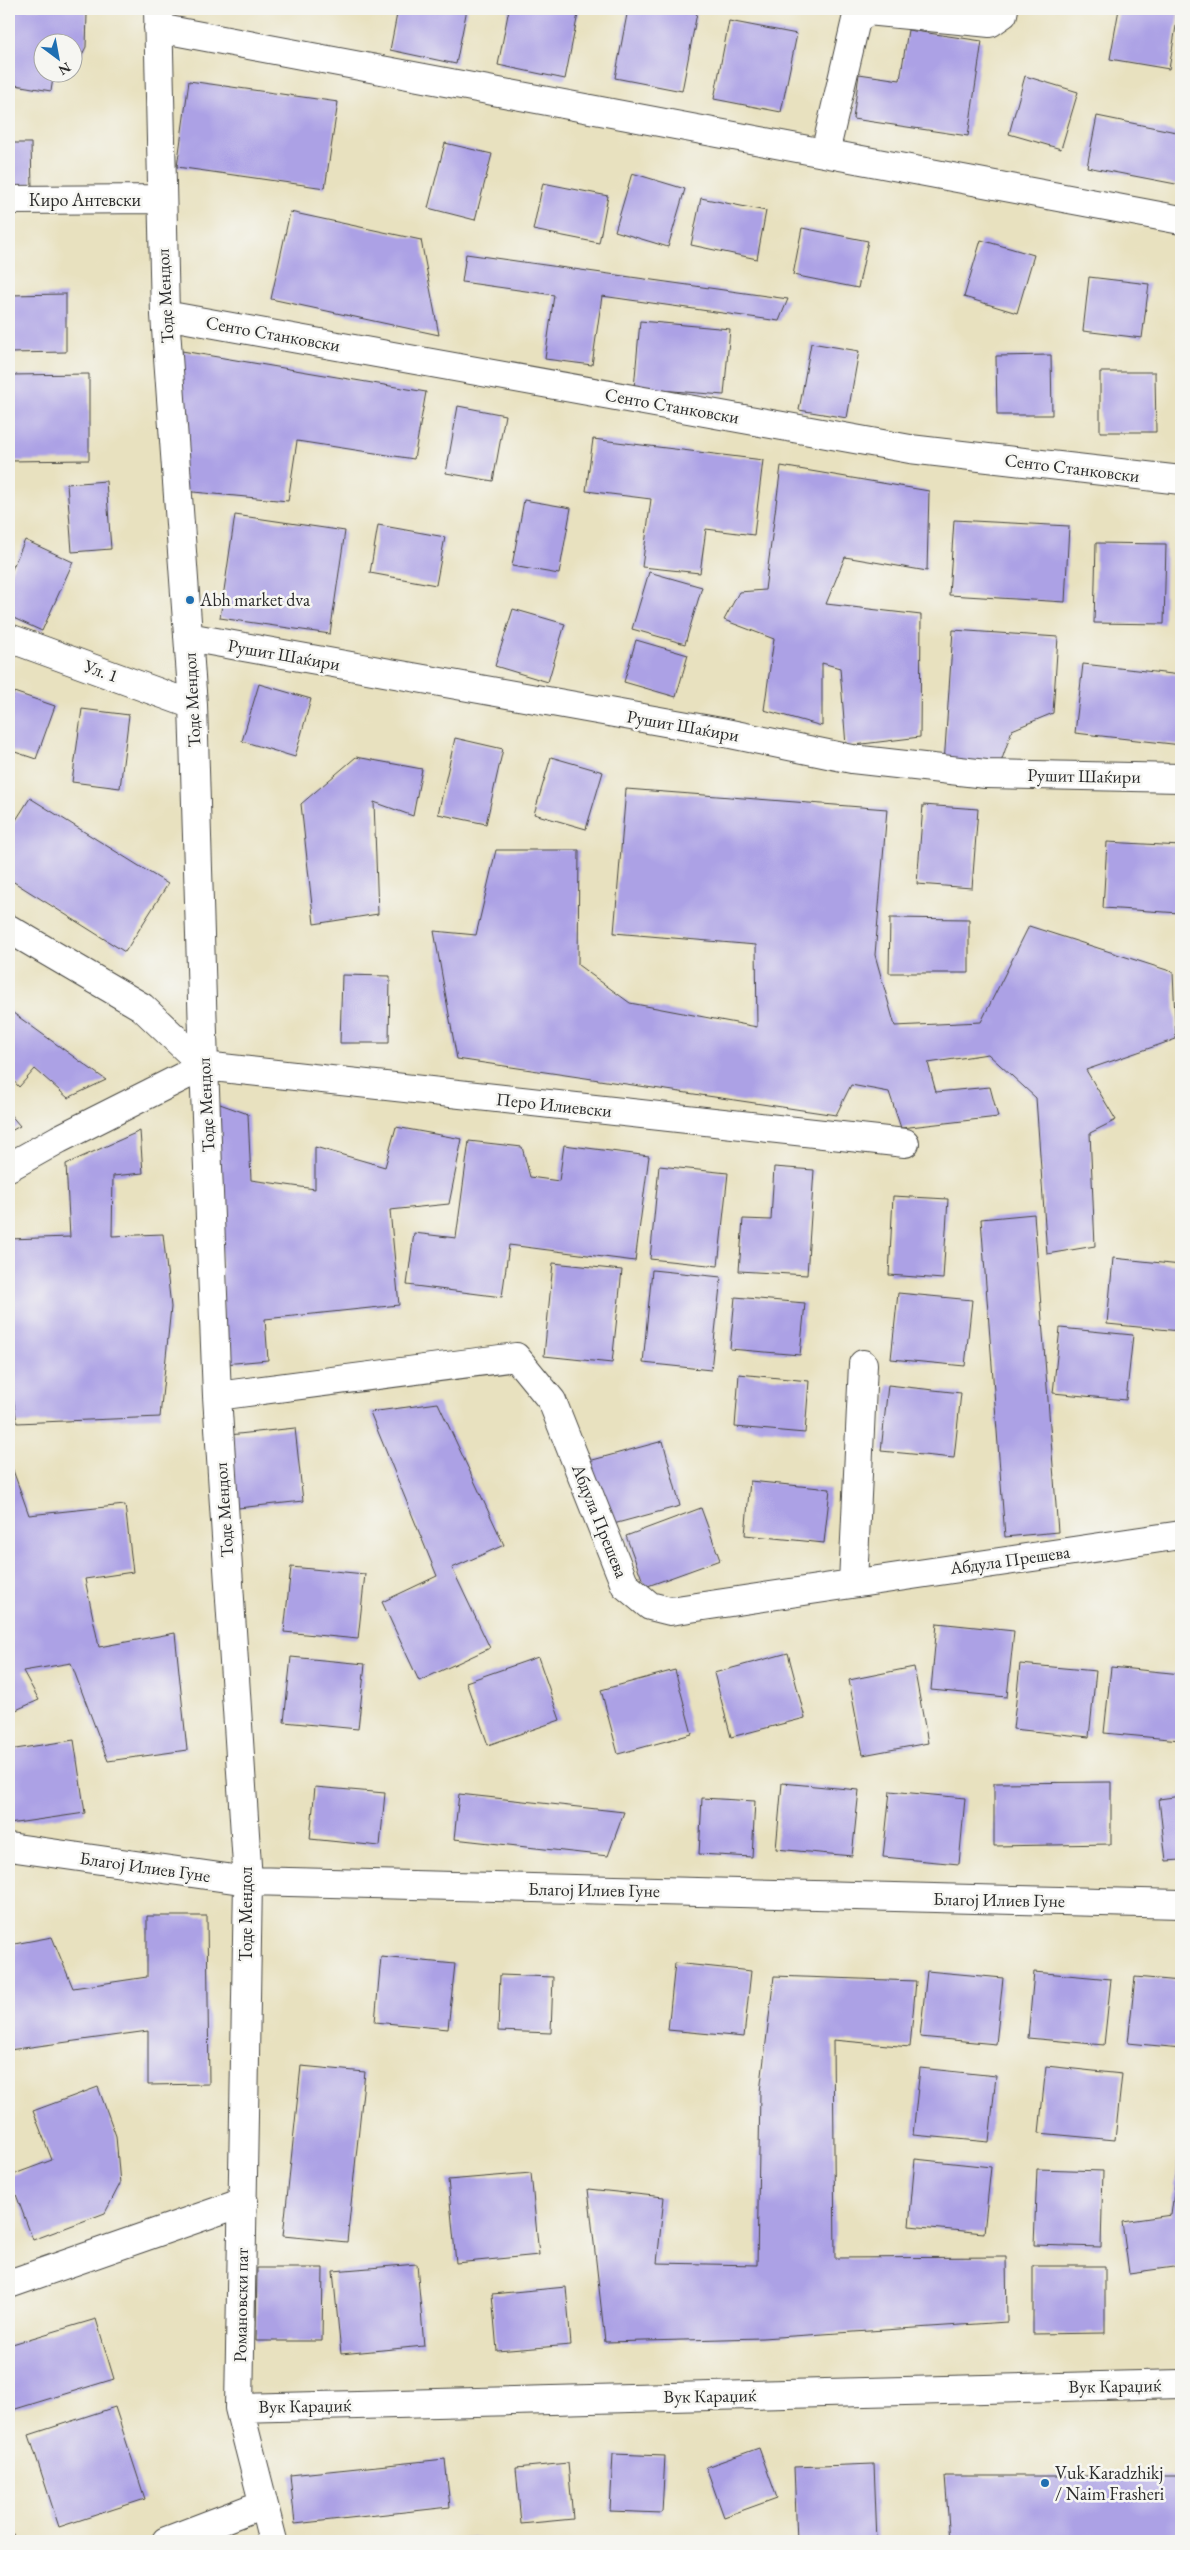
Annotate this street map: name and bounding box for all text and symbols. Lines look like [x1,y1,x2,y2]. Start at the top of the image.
north arrow [32,32,82,82]
text: N [55,58,74,80]
street label: Киро Антевски [29,188,142,211]
street label: Тоде Мендол [151,248,178,344]
street label: Сенто Станковски [204,310,342,357]
street label: Сенто Станковски [603,382,741,429]
street label: Сенто Станковски [1003,448,1141,487]
place label: Abh market dva [199,588,311,611]
marker: Abh market dva [184,594,196,606]
street label: Рушит Шаќири [226,633,342,676]
street label: Тоде Мендол [178,652,205,748]
street label: Ул. 1 [80,653,121,687]
street label: Рушит Шаќири [625,704,741,747]
street label: Рушит Шаќири [1027,763,1141,788]
street label: Тоде Мендол [192,1057,219,1153]
street label: Перо Илиевски [495,1087,614,1122]
street label: Абдула Прешева [567,1460,634,1582]
street label: Тоде Мендол [209,1462,238,1558]
street label: Абдула Прешева [948,1540,1072,1579]
street label: Благој Илиев Гуне [78,1846,212,1887]
street label: Тоде Мендол [234,1866,257,1962]
street label: Благој Илиев Гуне [528,1877,660,1902]
street label: Благој Илиев Гуне [933,1887,1065,1912]
street label: Романовски пат [228,2247,253,2362]
street label: Вук Караџиќ [1068,2373,1162,2398]
street label: Вук Караџиќ [663,2383,757,2408]
street label: Вук Караџиќ [258,2393,352,2418]
place label: Vuk Karadzhikj / Naim Frasheri [1055,2461,1165,2505]
marker: Vuk Karadzhikj / Naim Frasheri [1039,2477,1051,2489]

